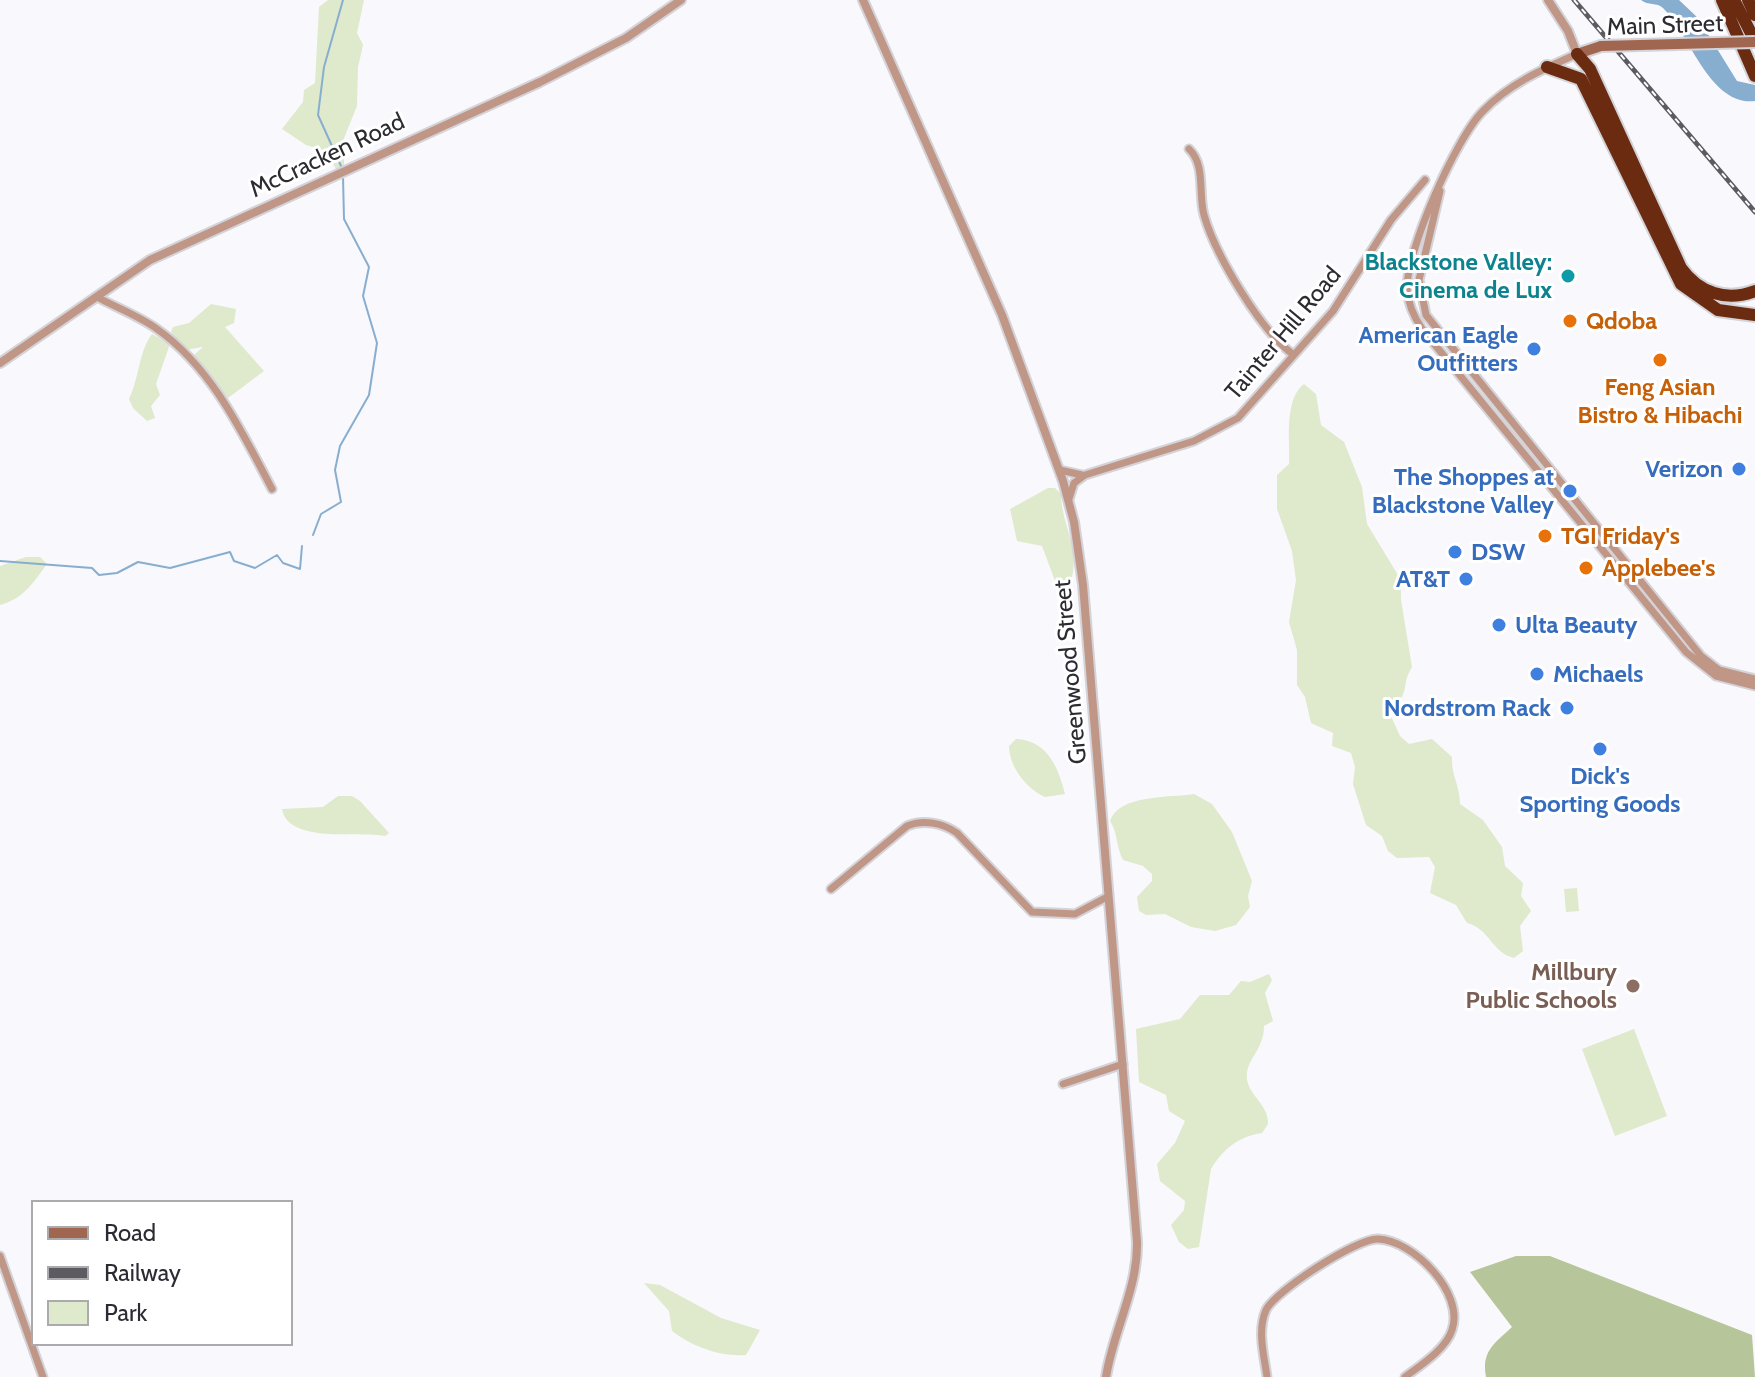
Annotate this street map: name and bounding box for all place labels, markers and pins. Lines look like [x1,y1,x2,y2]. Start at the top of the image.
place label: Blackstone Valley: Cinema de Lux [1364,247,1552,304]
marker: Blackstone Valley: Cinema de Lux [1559,267,1577,285]
place label: Qdoba [1586,306,1657,335]
marker: Qdoba [1561,312,1579,330]
place label: American Eagle Outfitters [1358,320,1518,377]
marker: American Eagle Outfitters [1525,340,1543,358]
marker: Feng Asian Bistro & Hibachi [1651,351,1669,369]
place label: Feng Asian Bistro & Hibachi [1578,372,1742,429]
place label: Verizon [1645,454,1723,483]
marker: Verizon [1730,460,1748,478]
place label: The Shoppes at Blackstone Valley [1372,462,1554,519]
marker: The Shoppes at Blackstone Valley [1561,482,1579,500]
place label: TGI Friday's [1561,521,1680,550]
marker: TGI Friday's [1536,527,1554,545]
place label: DSW [1471,537,1525,566]
marker: DSW [1446,543,1464,561]
place label: Applebee's [1602,553,1715,582]
marker: Applebee's [1577,559,1595,577]
place label: AT&T [1396,564,1450,593]
marker: AT&T [1457,570,1475,588]
place label: Ulta Beauty [1515,610,1637,639]
marker: Ulta Beauty [1490,616,1508,634]
place label: Michaels [1553,659,1643,688]
marker: Michaels [1528,665,1546,683]
place label: Nordstrom Rack [1384,693,1551,722]
marker: Nordstrom Rack [1558,699,1576,717]
marker: Dick's Sporting Goods [1591,740,1609,758]
place label: Dick's Sporting Goods [1520,761,1680,818]
place label: Millbury Public Schools [1466,957,1617,1014]
marker: Millbury Public Schools [1624,977,1642,995]

